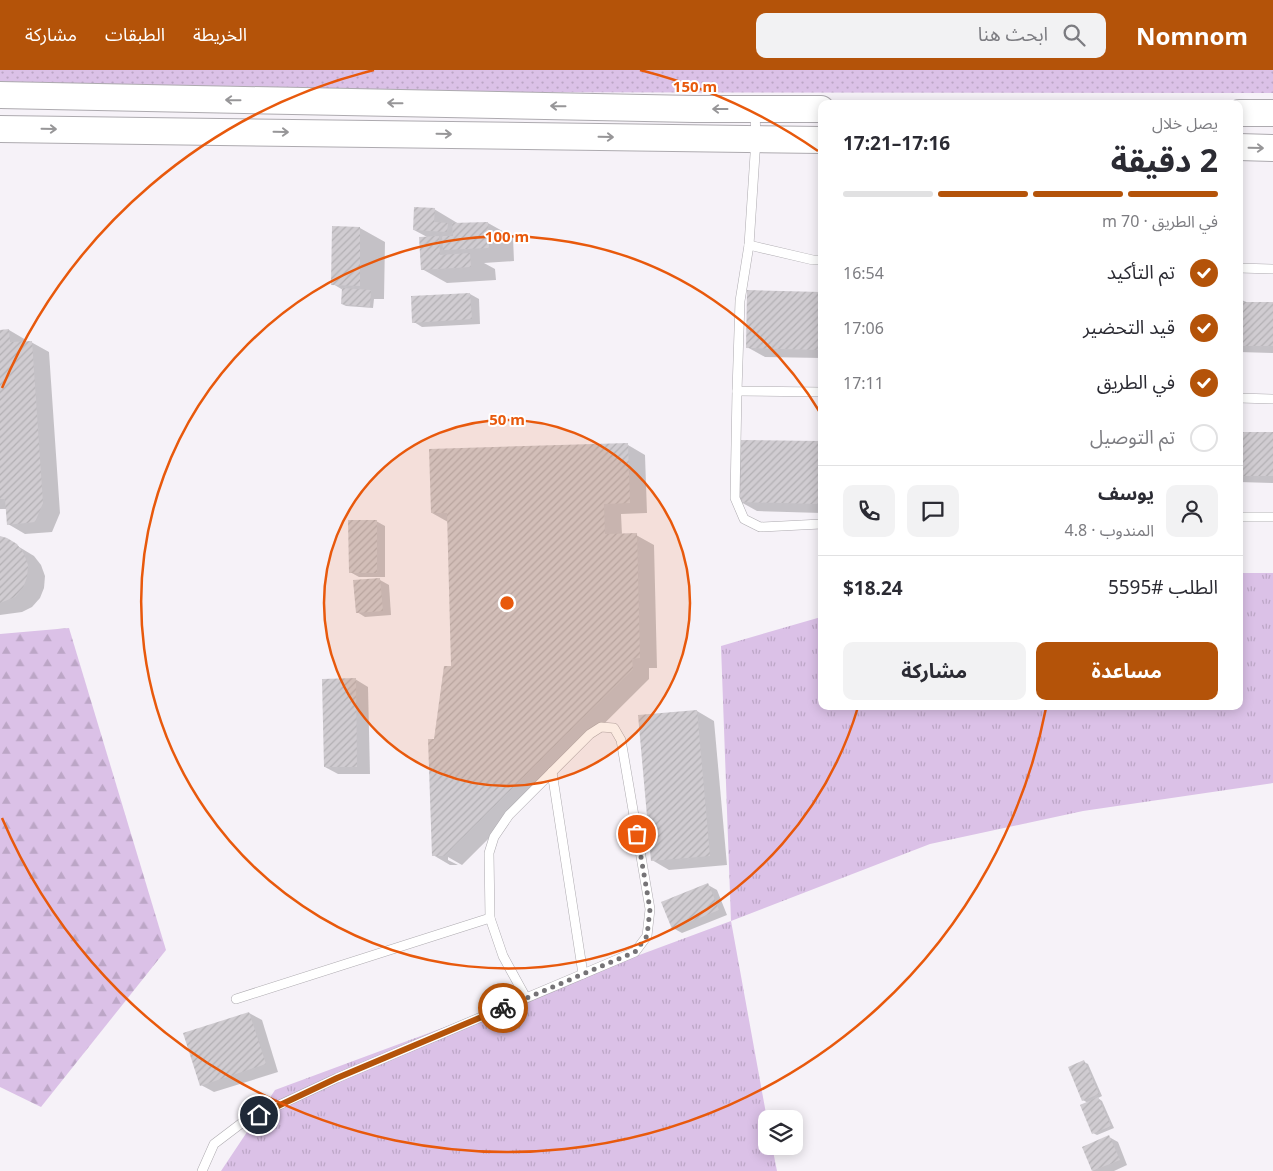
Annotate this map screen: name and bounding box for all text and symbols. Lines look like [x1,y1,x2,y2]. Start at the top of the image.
search box [756,13,1106,58]
text: Nomnom [1136,19,1248,52]
text: ابحث هنا [978,21,1048,47]
icon: search [1060,21,1088,49]
text: مشاركة [25,22,77,46]
text: الطبقات [105,22,165,46]
text: الخريطة [193,22,247,46]
text: 150 m [673,76,717,96]
one-way arrow [225,95,241,105]
one-way arrow [387,98,404,108]
one-way arrow [550,101,566,111]
one-way arrow [712,104,728,114]
text: يصل خلال [1152,112,1218,134]
one-way arrow [40,124,56,134]
one-way arrow [272,127,289,137]
one-way arrow [435,129,451,139]
text: 17:16–17:21 [843,130,950,156]
one-way arrow [598,132,614,141]
text: 2 دقيقة [1111,138,1218,181]
one-way arrow [1248,143,1264,152]
text: في الطريق · 70 m [1102,210,1218,232]
text: 100 m [485,226,529,246]
text: تم التأكيد [1107,259,1175,285]
icon: check [1190,259,1218,287]
text: 16:54 [843,262,884,284]
text: قيد التحضير [1083,314,1175,340]
icon: check [1190,314,1218,342]
text: 17:06 [843,317,884,339]
text: في الطريق [1097,369,1175,395]
icon: check [1190,369,1218,397]
text: 17:11 [843,372,884,394]
text: 50 m [489,409,525,429]
text: تم التوصيل [1090,424,1175,450]
text: يوسف [1098,480,1154,506]
button: phone [843,485,895,537]
button: chat [907,485,959,537]
button: person [1166,485,1218,537]
text: المندوب · 4.8 [1065,519,1154,541]
text: الطلب #5595 [1108,574,1218,600]
text: $18.24 [843,575,903,601]
centre of rings [498,594,516,612]
button: مشاركة [843,642,1026,700]
button: مساعدة [1036,642,1218,700]
pin [616,813,658,855]
icon: bag [623,820,651,848]
courier [478,983,528,1033]
icon: bike [489,994,517,1022]
pin [238,1094,280,1136]
icon: home [245,1101,273,1129]
map controls [758,1110,803,1155]
button: layers [758,1110,803,1155]

